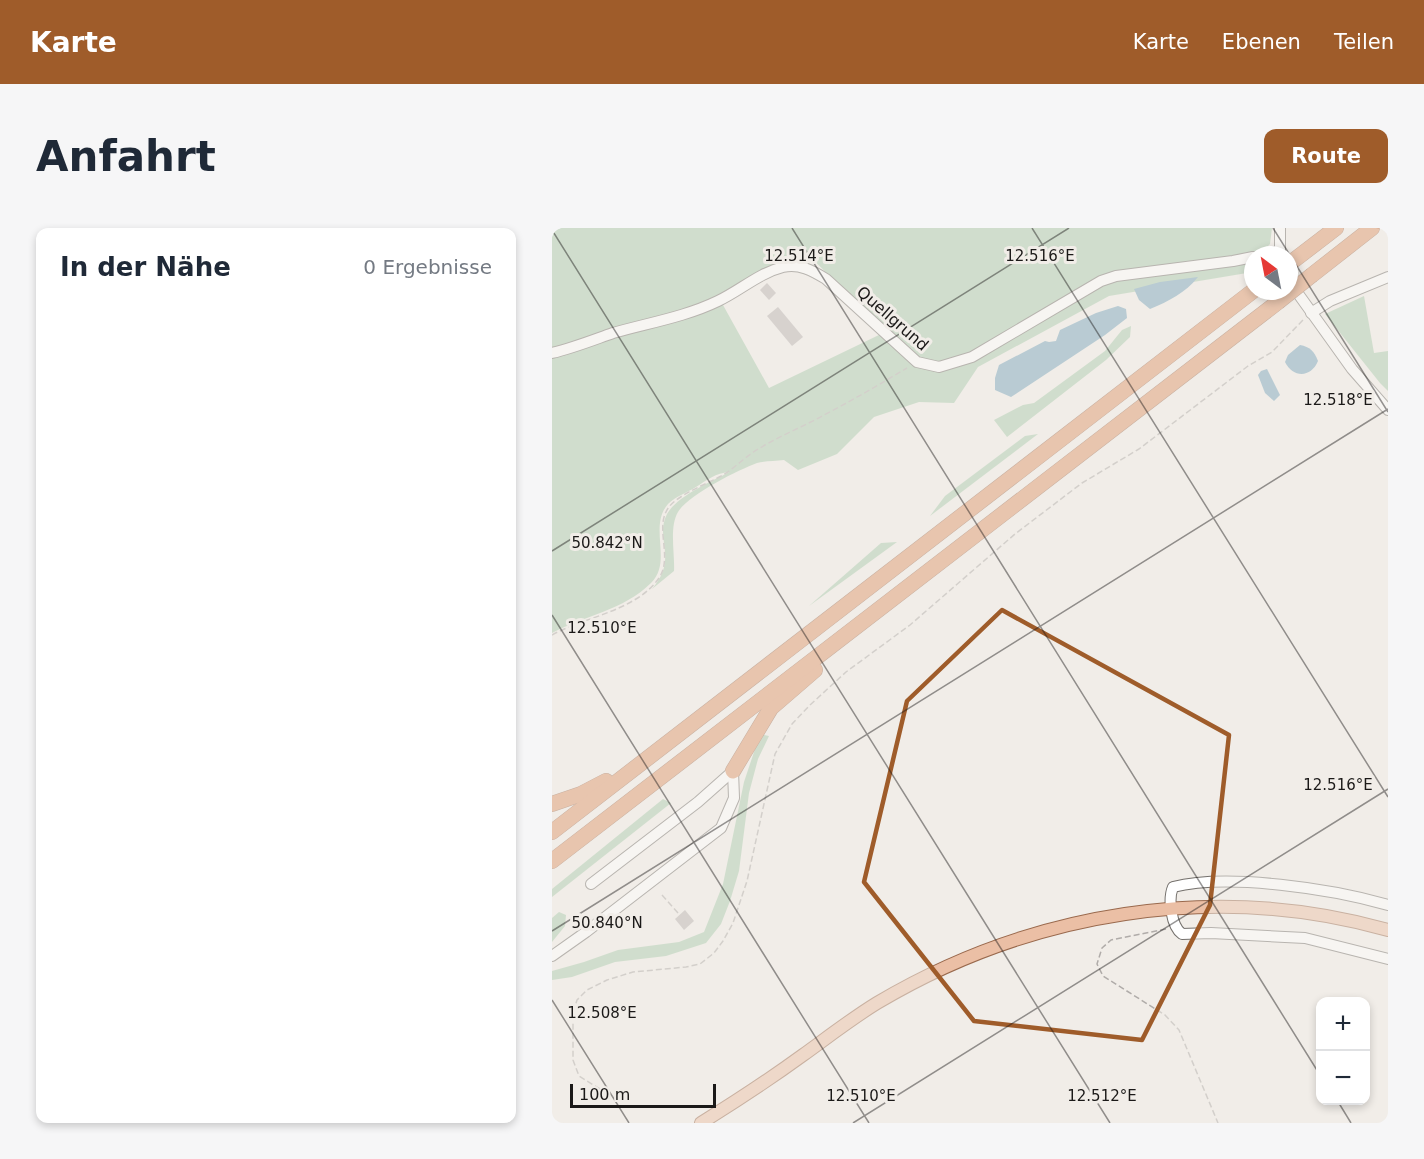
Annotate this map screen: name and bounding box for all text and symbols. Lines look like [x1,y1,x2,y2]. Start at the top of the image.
text: Karte [30,26,117,59]
text: Karte [1133,30,1189,54]
text: Ebenen [1222,30,1301,54]
text: Teilen [1334,30,1394,54]
button: Route [1264,129,1388,183]
text: Anfahrt [36,132,216,181]
north arrow [1244,246,1298,300]
text: 12.514°E [764,247,834,265]
text: 12.516°E [1005,247,1075,265]
text: In der Nähe [60,252,231,282]
text: 0 Ergebnisse [363,255,492,279]
street label: Quellgrund [853,282,932,355]
text: 12.518°E [1303,391,1373,409]
text: 50.842°N [571,534,643,552]
text: 12.510°E [567,619,637,637]
text: 12.516°E [1303,776,1373,794]
text: 50.840°N [571,914,643,932]
map controls [1316,997,1370,1105]
button: + [1316,997,1370,1051]
text: 12.508°E [567,1004,637,1022]
button: − [1316,1051,1370,1105]
scale bar [570,1081,716,1108]
text: 100 m [579,1085,630,1104]
text: 12.510°E [826,1087,896,1105]
text: 12.512°E [1067,1087,1137,1105]

